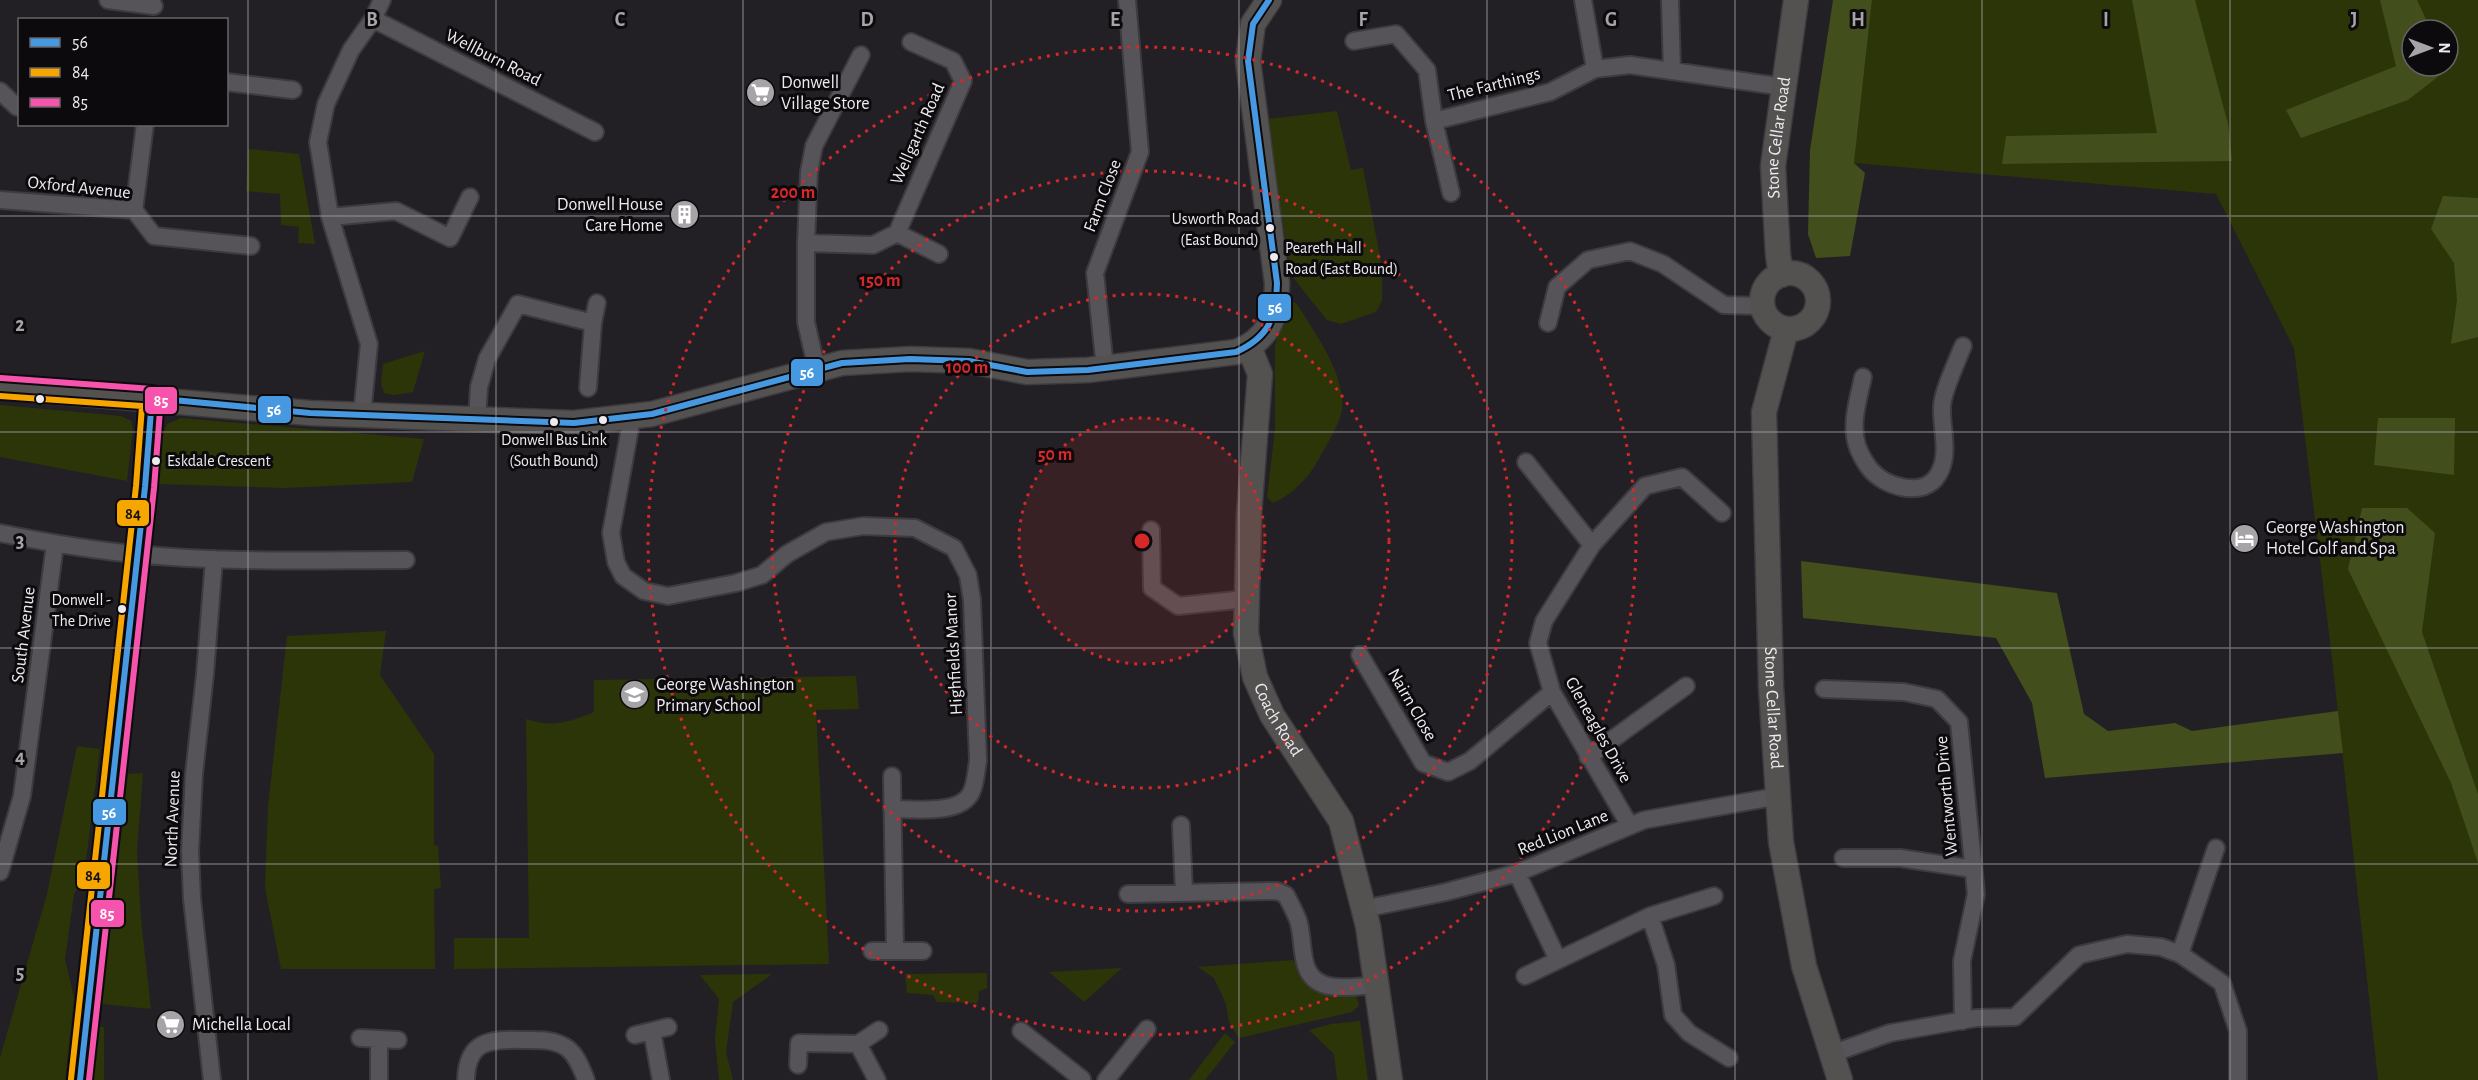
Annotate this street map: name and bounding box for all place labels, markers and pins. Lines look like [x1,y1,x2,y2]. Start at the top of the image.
place label: Donwell Village Store [781,74,870,113]
supermarket icon: Donwell Village Store [744,77,776,109]
place label: Donwell House Care Home [557,196,663,235]
building icon: Donwell House Care Home [668,199,700,231]
place label: Usworth Road (East Bound) [1172,211,1259,248]
marker: Usworth Road (East Bound) [1264,222,1276,234]
place label: Peareth Hall Road (East Bound) [1285,240,1398,277]
marker: Peareth Hall Road (East Bound) [1268,251,1280,263]
unlabelled marker [34,393,46,405]
unlabelled marker [597,414,609,426]
marker: Donwell Bus Link (South Bound) [548,416,560,428]
place label: Donwell Bus Link (South Bound) [501,432,608,469]
place label: Eskdale Crescent [167,453,271,469]
marker: Eskdale Crescent [150,455,162,467]
place label: George Washington Hotel Golf and Spa [2266,519,2405,558]
hotel icon: George Washington Hotel Golf and Spa [2229,522,2261,554]
centre of rings [1132,531,1152,551]
place label: Donwell - The Drive [52,592,111,629]
marker: Donwell - The Drive [116,603,128,615]
place label: George Washington Primary School [656,676,795,715]
school or university icon: George Washington Primary School [619,679,651,711]
supermarket icon: Michella Local [155,1009,187,1041]
place label: Michella Local [192,1016,291,1034]

